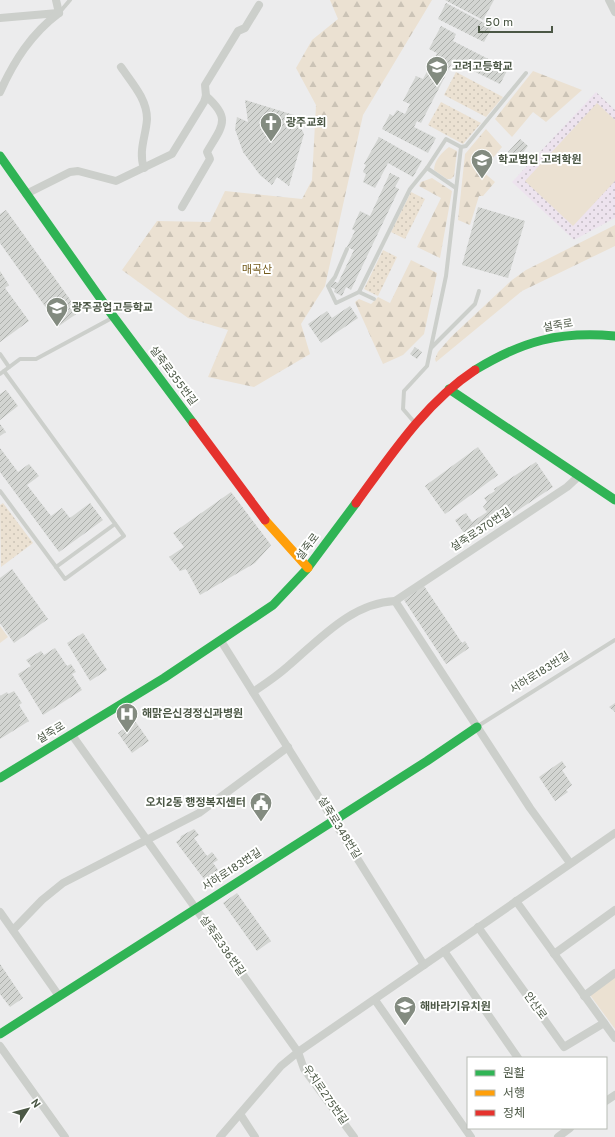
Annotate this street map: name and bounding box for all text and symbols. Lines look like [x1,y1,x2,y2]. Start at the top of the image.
scale bar [479,8,552,34]
text: 50 m [485,15,513,31]
school or university icon: 고려고등학교 [424,54,450,87]
place label: 고려고등학교 [452,60,513,74]
church icon: 광주교회 [258,110,284,143]
place label: 광주교회 [286,116,326,130]
school or university icon: 학교법인 고려학원 [469,147,495,180]
place label: 학교법인 고려학원 [498,153,582,167]
park label: 매곡산 [242,263,272,277]
school or university icon: 광주공업고등학교 [44,295,70,328]
place label: 광주공업고등학교 [72,301,153,315]
street label: 설죽로 [542,316,574,336]
street label: 설죽로355번길 [146,343,200,409]
street label: 설죽로370번길 [448,505,514,555]
street label: 설죽로 [293,531,323,563]
street label: 서하로183번길 [507,649,573,697]
hospital icon: 해맑은신경정신과병원 [114,701,140,734]
place label: 해맑은신경정신과병원 [142,707,243,721]
street label: 설죽로 [34,719,68,747]
public building icon: 오치2동 행정복지센터 [248,790,274,823]
street label: 설죽로348번길 [314,794,364,862]
place label: 오치2동 행정복지센터 [145,796,246,810]
street label: 서하로183번길 [200,846,264,894]
street label: 설죽로336번길 [196,913,248,979]
street label: 안산로 [520,990,550,1022]
school or university icon: 해바라기유치원 [392,994,418,1027]
place label: 해바라기유치원 [420,1000,491,1014]
legend [467,1057,607,1129]
street label: 우치로275번길 [299,1062,351,1128]
text: 원활 [503,1066,525,1082]
text: 서행 [503,1086,525,1102]
north arrow [8,1089,48,1129]
text: N [27,1096,43,1111]
text: 정체 [503,1106,525,1122]

